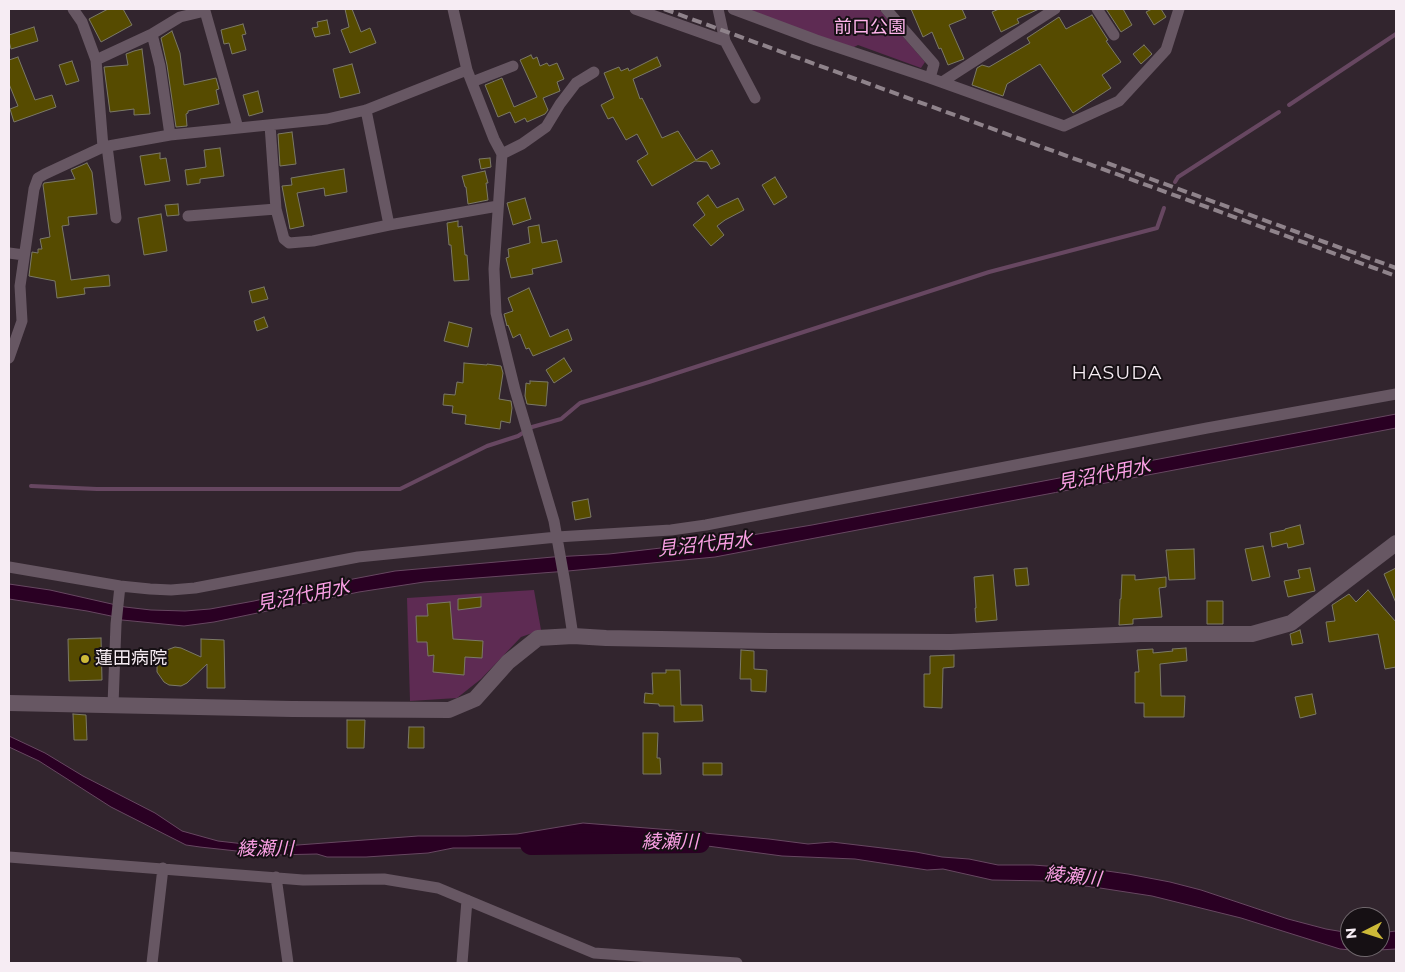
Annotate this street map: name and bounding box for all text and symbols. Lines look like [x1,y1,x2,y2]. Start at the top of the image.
park label: 前口公園 [834,17,906,39]
district label: HASUDA [1071,362,1163,384]
water label: 見沼代用水 [1055,455,1153,495]
water label: 見沼代用水 [657,529,753,561]
water label: 見沼代用水 [254,576,352,616]
place label: 蓮田病院 [95,648,167,670]
marker: 蓮田病院 [79,653,91,665]
water label: 綾瀬川 [642,831,698,853]
water label: 綾瀬川 [237,838,293,860]
water label: 綾瀬川 [1043,863,1103,891]
north arrow [1340,907,1390,957]
text: N [1342,927,1361,940]

